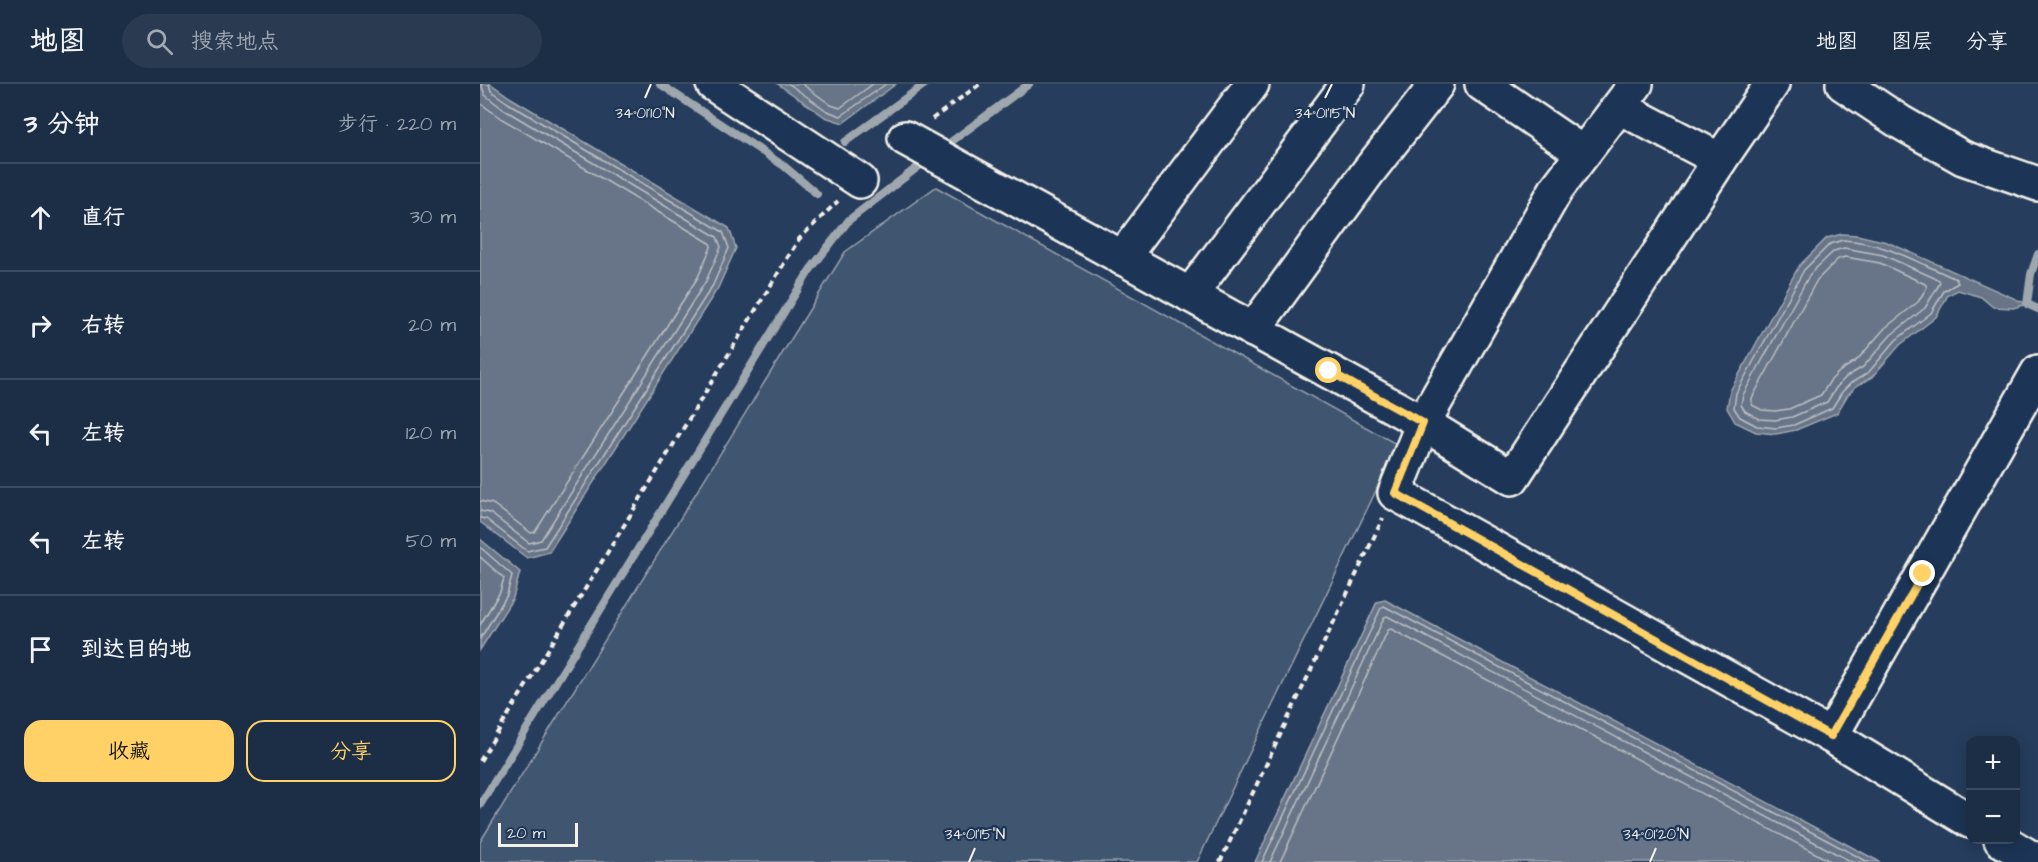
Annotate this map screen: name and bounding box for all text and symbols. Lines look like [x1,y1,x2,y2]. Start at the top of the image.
search box [122,14,542,68]
text: 地图 [30,22,86,61]
icon: search [143,25,176,58]
text: 搜索地点 [191,26,279,57]
text: 地图 [1816,27,1858,56]
text: 图层 [1891,27,1933,56]
text: 分享 [1966,27,2008,56]
text: 34°01'10"N [615,103,675,124]
text: 34°01'15"N [1295,103,1355,124]
text: 3 分钟 [24,106,100,142]
text: 步行 · 220 m [338,110,456,138]
icon: ahead [24,201,57,234]
text: 直行 [81,202,125,233]
text: 30 m [410,203,456,231]
icon: right [24,309,57,342]
text: 右转 [81,310,125,341]
text: 20 m [408,311,456,339]
route start [1315,357,1341,383]
icon: left [24,417,57,450]
text: 左转 [81,418,125,449]
text: 120 m [406,419,456,447]
icon: left [24,525,57,558]
text: 左转 [81,526,125,557]
text: 50 m [406,527,456,555]
route end [1909,560,1935,586]
icon: arrive [24,633,57,666]
text: 到达目的地 [81,634,191,665]
button: 收藏 [24,720,234,782]
button: 分享 [246,720,456,782]
map controls [1966,736,2020,844]
button: + [1966,736,2020,790]
button: − [1966,790,2020,844]
scale bar [498,820,578,848]
text: 20 m [507,822,545,844]
text: 34°01'15"N [945,824,1005,845]
text: 34°01'20"N [1623,824,1689,845]

